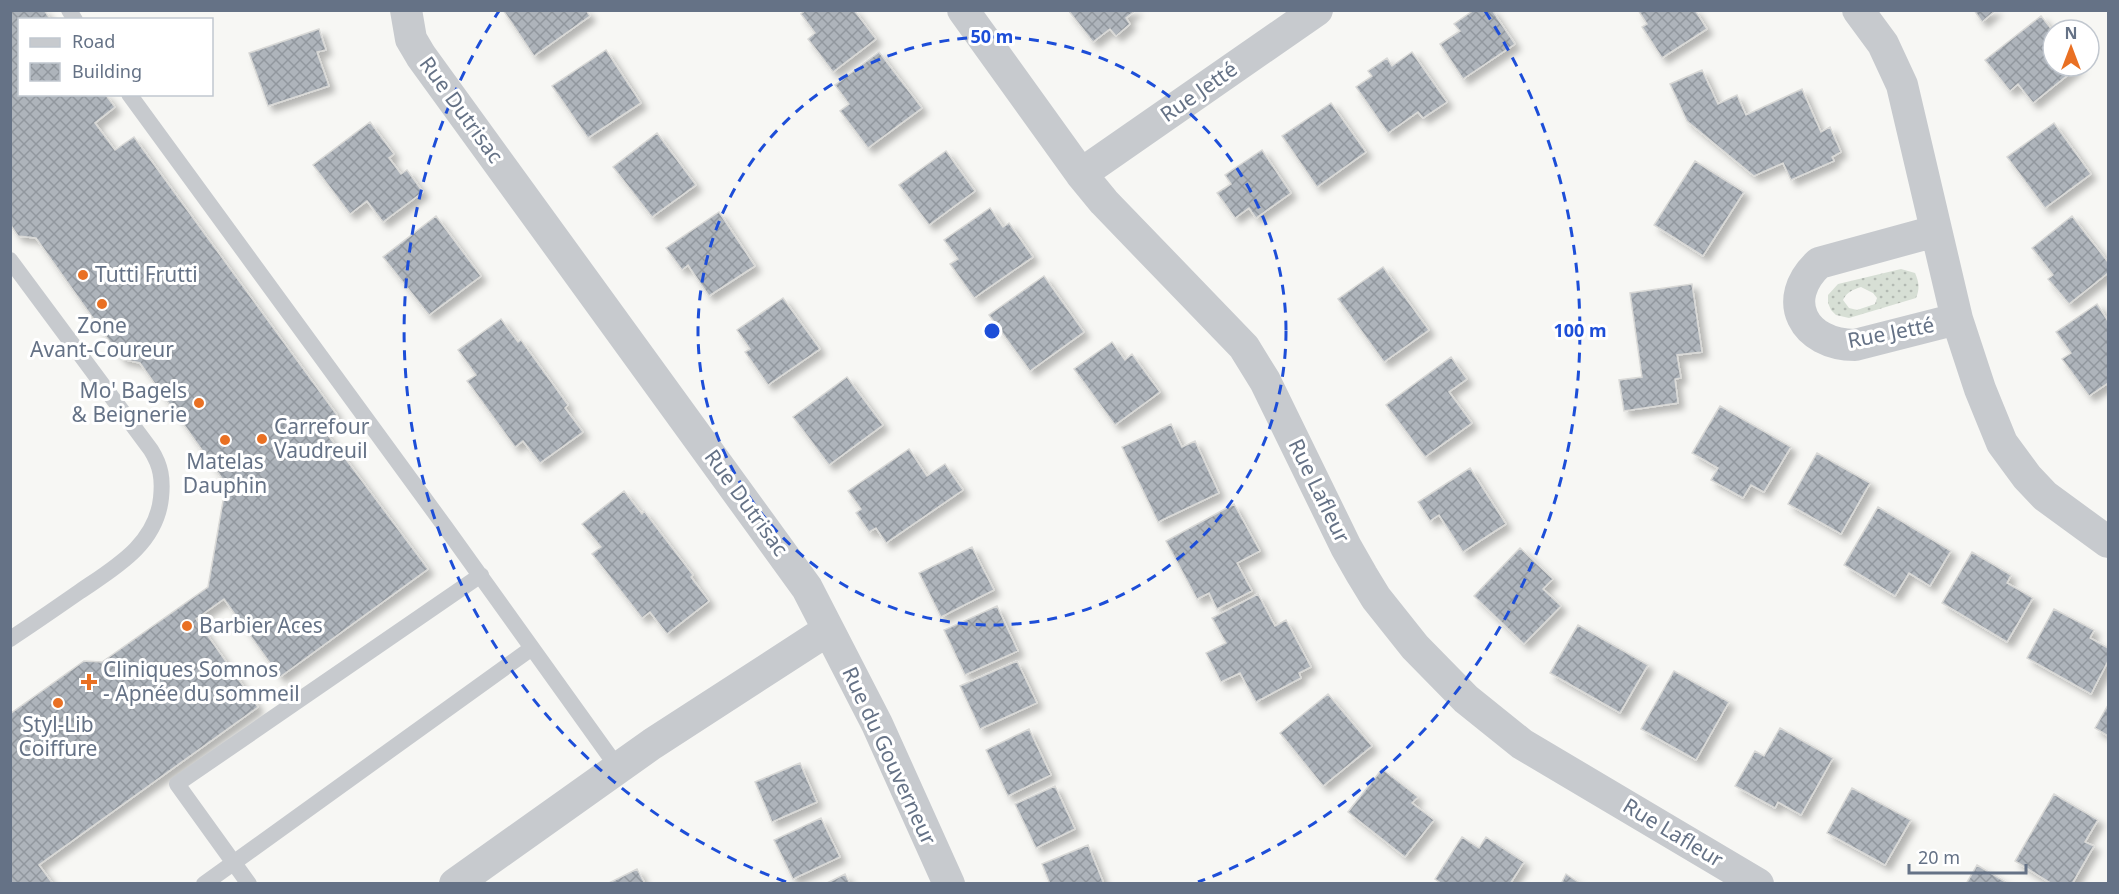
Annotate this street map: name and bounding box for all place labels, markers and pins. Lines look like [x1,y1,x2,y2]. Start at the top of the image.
place label: Tutti Frutti [95,260,198,288]
marker: Tutti Frutti [76,268,90,282]
marker: Zone Avant-Coureur [95,297,109,311]
place label: Zone Avant-Coureur [30,311,174,363]
centre of rings [982,321,1002,341]
place label: Mo' Bagels & Beignerie [72,376,187,428]
marker: Mo' Bagels & Beignerie [192,396,206,410]
place label: Carrefour Vaudreuil [274,412,370,464]
marker: Carrefour Vaudreuil [255,432,269,446]
marker: Matelas Dauphin [218,433,232,447]
place label: Matelas Dauphin [183,447,267,499]
place label: Barbier Aces [199,611,323,639]
marker: Barbier Aces [180,619,194,633]
place label: Cliniques Somnos - Apnée du sommeil [103,655,300,707]
marker: Cliniques Somnos - Apnée du sommeil [80,673,98,691]
marker: Styl-Lib Coiffure [51,696,65,710]
place label: Styl-Lib Coiffure [19,710,97,762]

